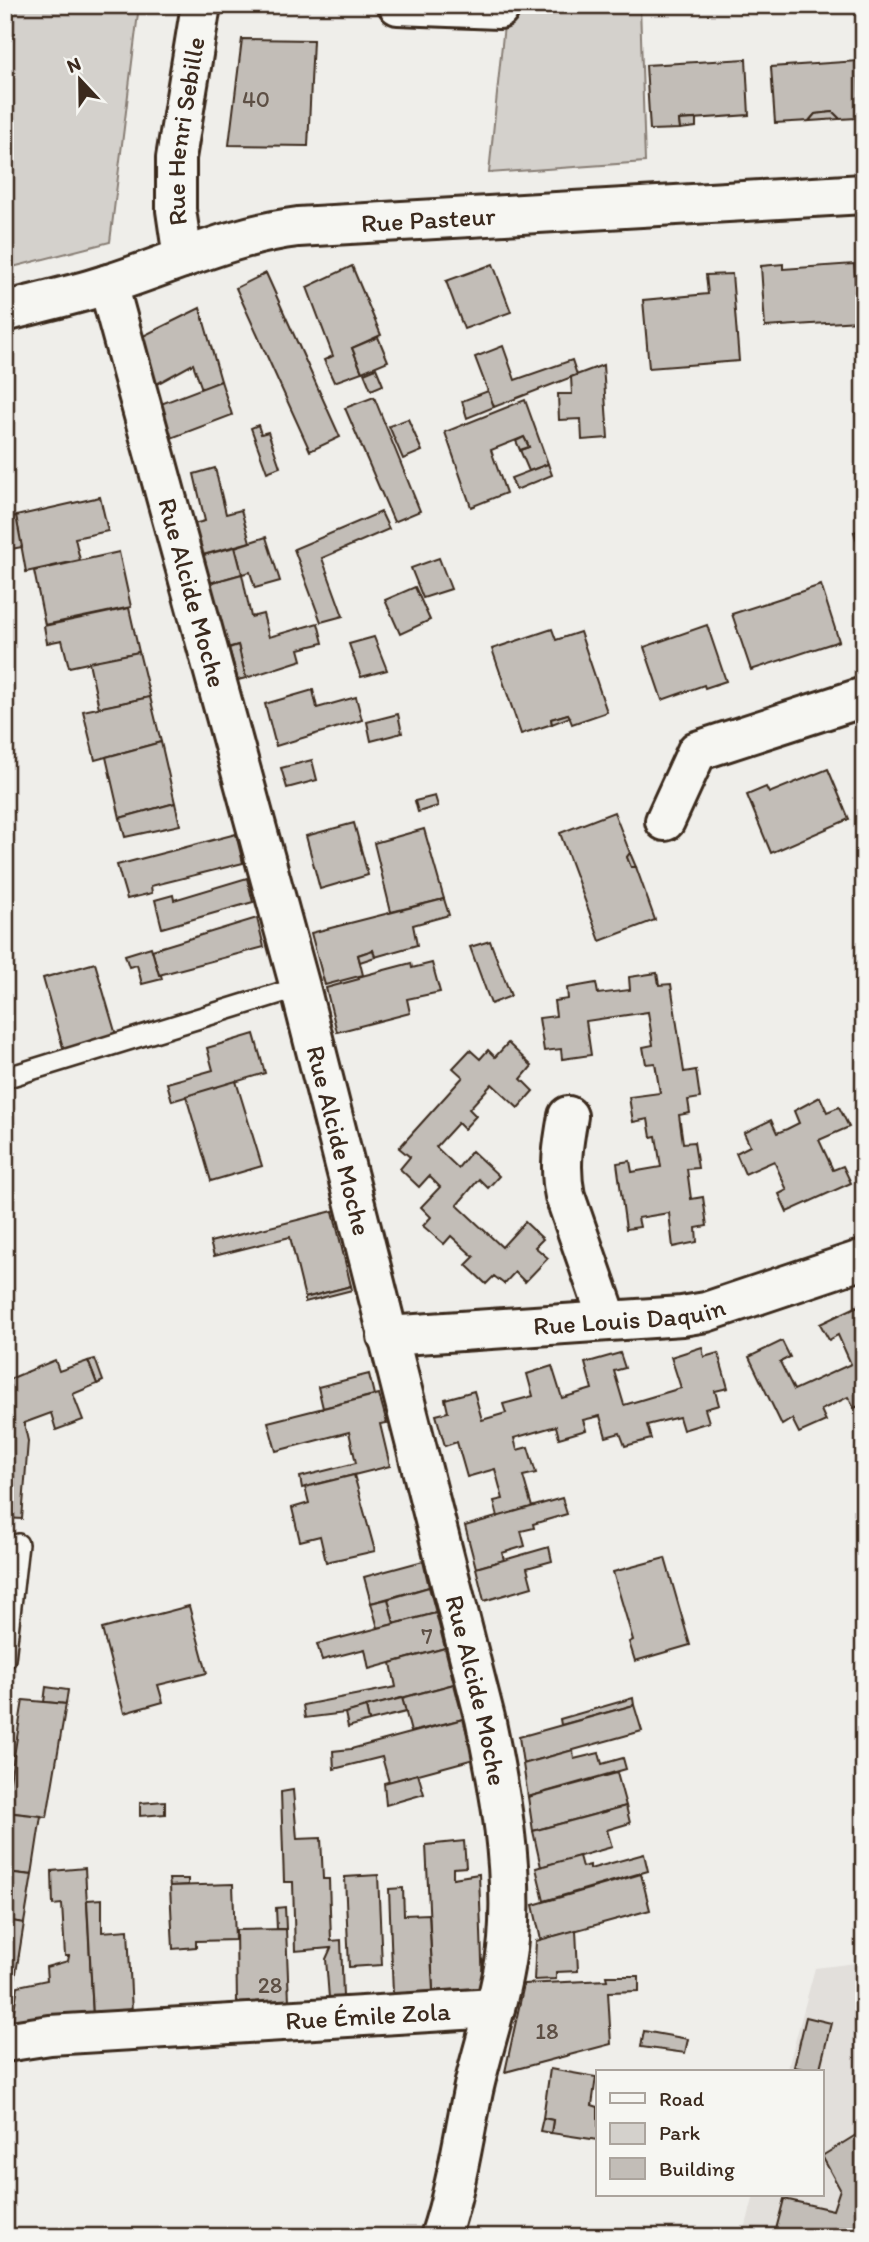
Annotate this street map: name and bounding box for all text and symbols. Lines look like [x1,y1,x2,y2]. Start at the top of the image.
street label: Rue Henri Sebille [160,34,212,228]
north arrow [46,46,116,116]
text: N [64,52,84,78]
house number: 40 [242,85,270,113]
street label: Rue Pasteur [360,199,497,239]
street label: Rue Alcide Moche [151,494,233,691]
street label: Rue Alcide Moche [299,1042,378,1239]
street label: Rue Louis Daquin [532,1291,730,1342]
street label: Rue Alcide Moche [439,1592,514,1788]
house number: 7 [421,1622,433,1650]
house number: 28 [258,1971,282,1999]
street label: Rue Émile Zola [284,1995,452,2037]
house number: 18 [535,2017,559,2045]
legend [596,2070,824,2196]
text: Road [659,2086,705,2111]
text: Park [659,2120,701,2145]
text: Building [659,2156,735,2181]

